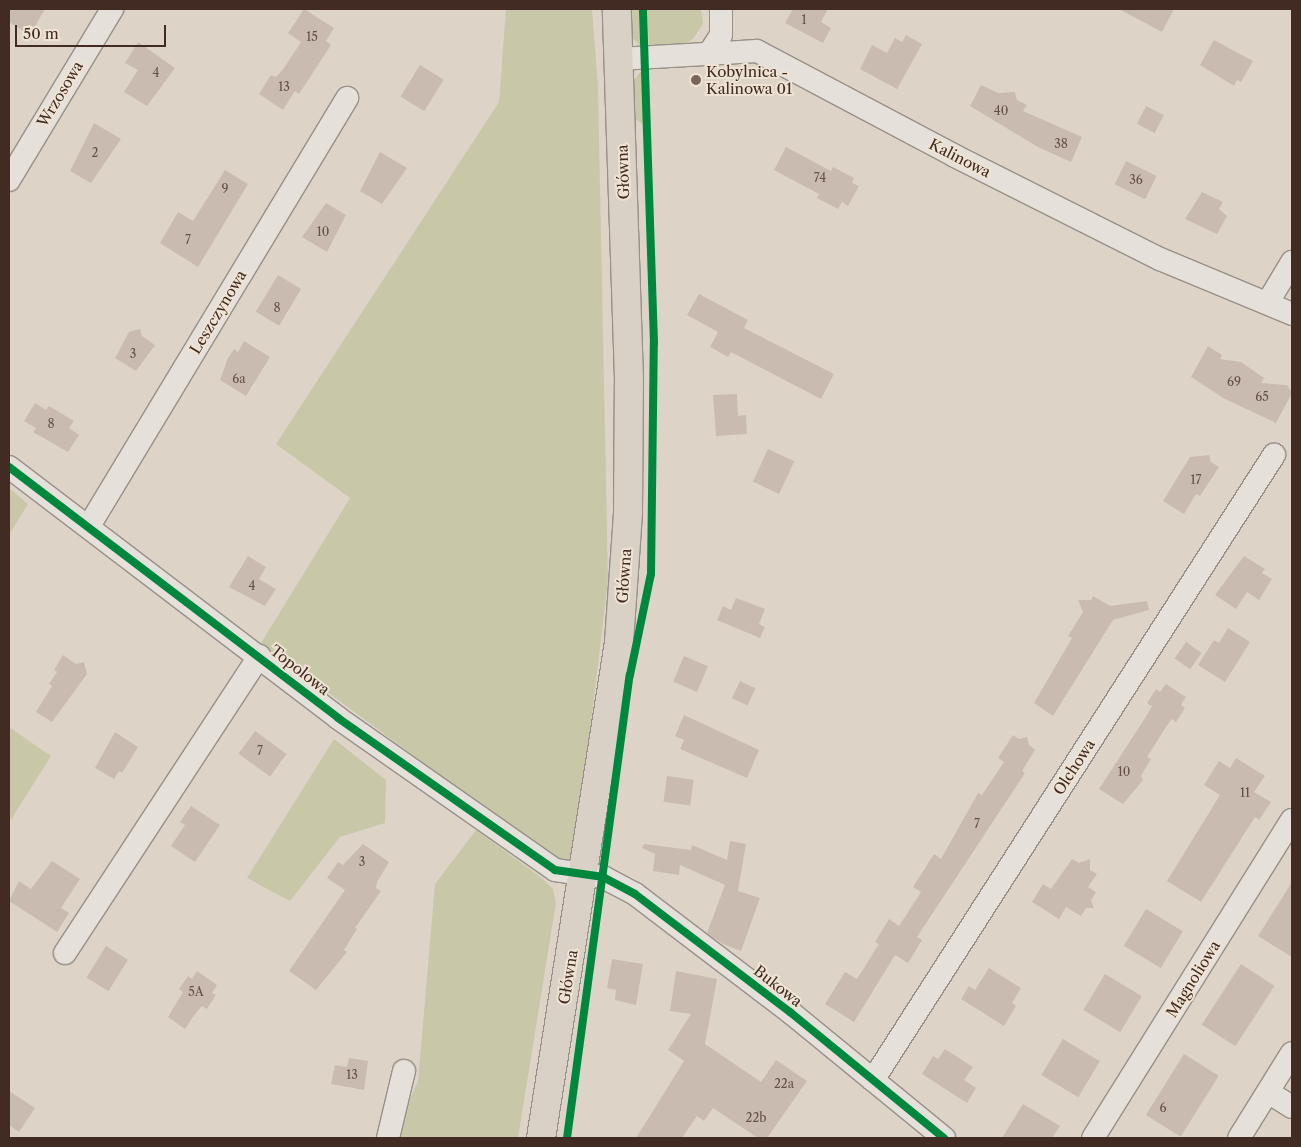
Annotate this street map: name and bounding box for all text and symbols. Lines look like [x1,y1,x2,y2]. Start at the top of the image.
house number: 1 [801,13,807,27]
scale bar [18,15,169,47]
text: 50 m [23,24,59,43]
house number: 15 [306,30,318,44]
street label: Wrzosowa [33,58,87,130]
place label: Kobylnica - Kalinowa 01 [706,62,792,97]
house number: 4 [153,66,159,80]
marker: Kobylnica - Kalinowa 01 [690,74,702,86]
house number: 13 [278,80,290,94]
house number: 40 [994,104,1008,118]
street label: Kalinowa [926,135,994,181]
house number: 38 [1054,137,1068,151]
street label: Główna [613,144,633,200]
house number: 2 [92,146,98,160]
house number: 74 [814,171,826,185]
house number: 36 [1129,173,1143,187]
house number: 9 [221,182,229,196]
house number: 10 [317,225,329,239]
house number: 7 [185,233,191,247]
street label: Leszczynowa [186,267,250,357]
house number: 8 [273,301,281,315]
house number: 3 [130,347,136,361]
house number: 6a [232,372,246,386]
house number: 69 [1227,375,1241,389]
house number: 65 [1255,390,1269,404]
house number: 8 [47,417,55,431]
house number: 17 [1191,473,1201,487]
street label: Główna [613,548,635,604]
house number: 4 [249,579,255,593]
street label: Topolowa [267,641,333,699]
street label: Olchowa [1049,736,1099,798]
house number: 7 [257,744,263,758]
house number: 10 [1118,765,1130,779]
house number: 11 [1240,786,1250,800]
house number: 7 [974,817,980,831]
house number: 3 [359,855,365,869]
street label: Magnoliowa [1162,937,1224,1021]
street label: Główna [555,948,581,1006]
street label: Bukowa [750,962,806,1010]
house number: 5A [188,985,204,999]
house number: 13 [346,1068,358,1082]
house number: 22a [774,1077,794,1091]
house number: 6 [1159,1101,1167,1115]
house number: 22b [745,1111,767,1125]

